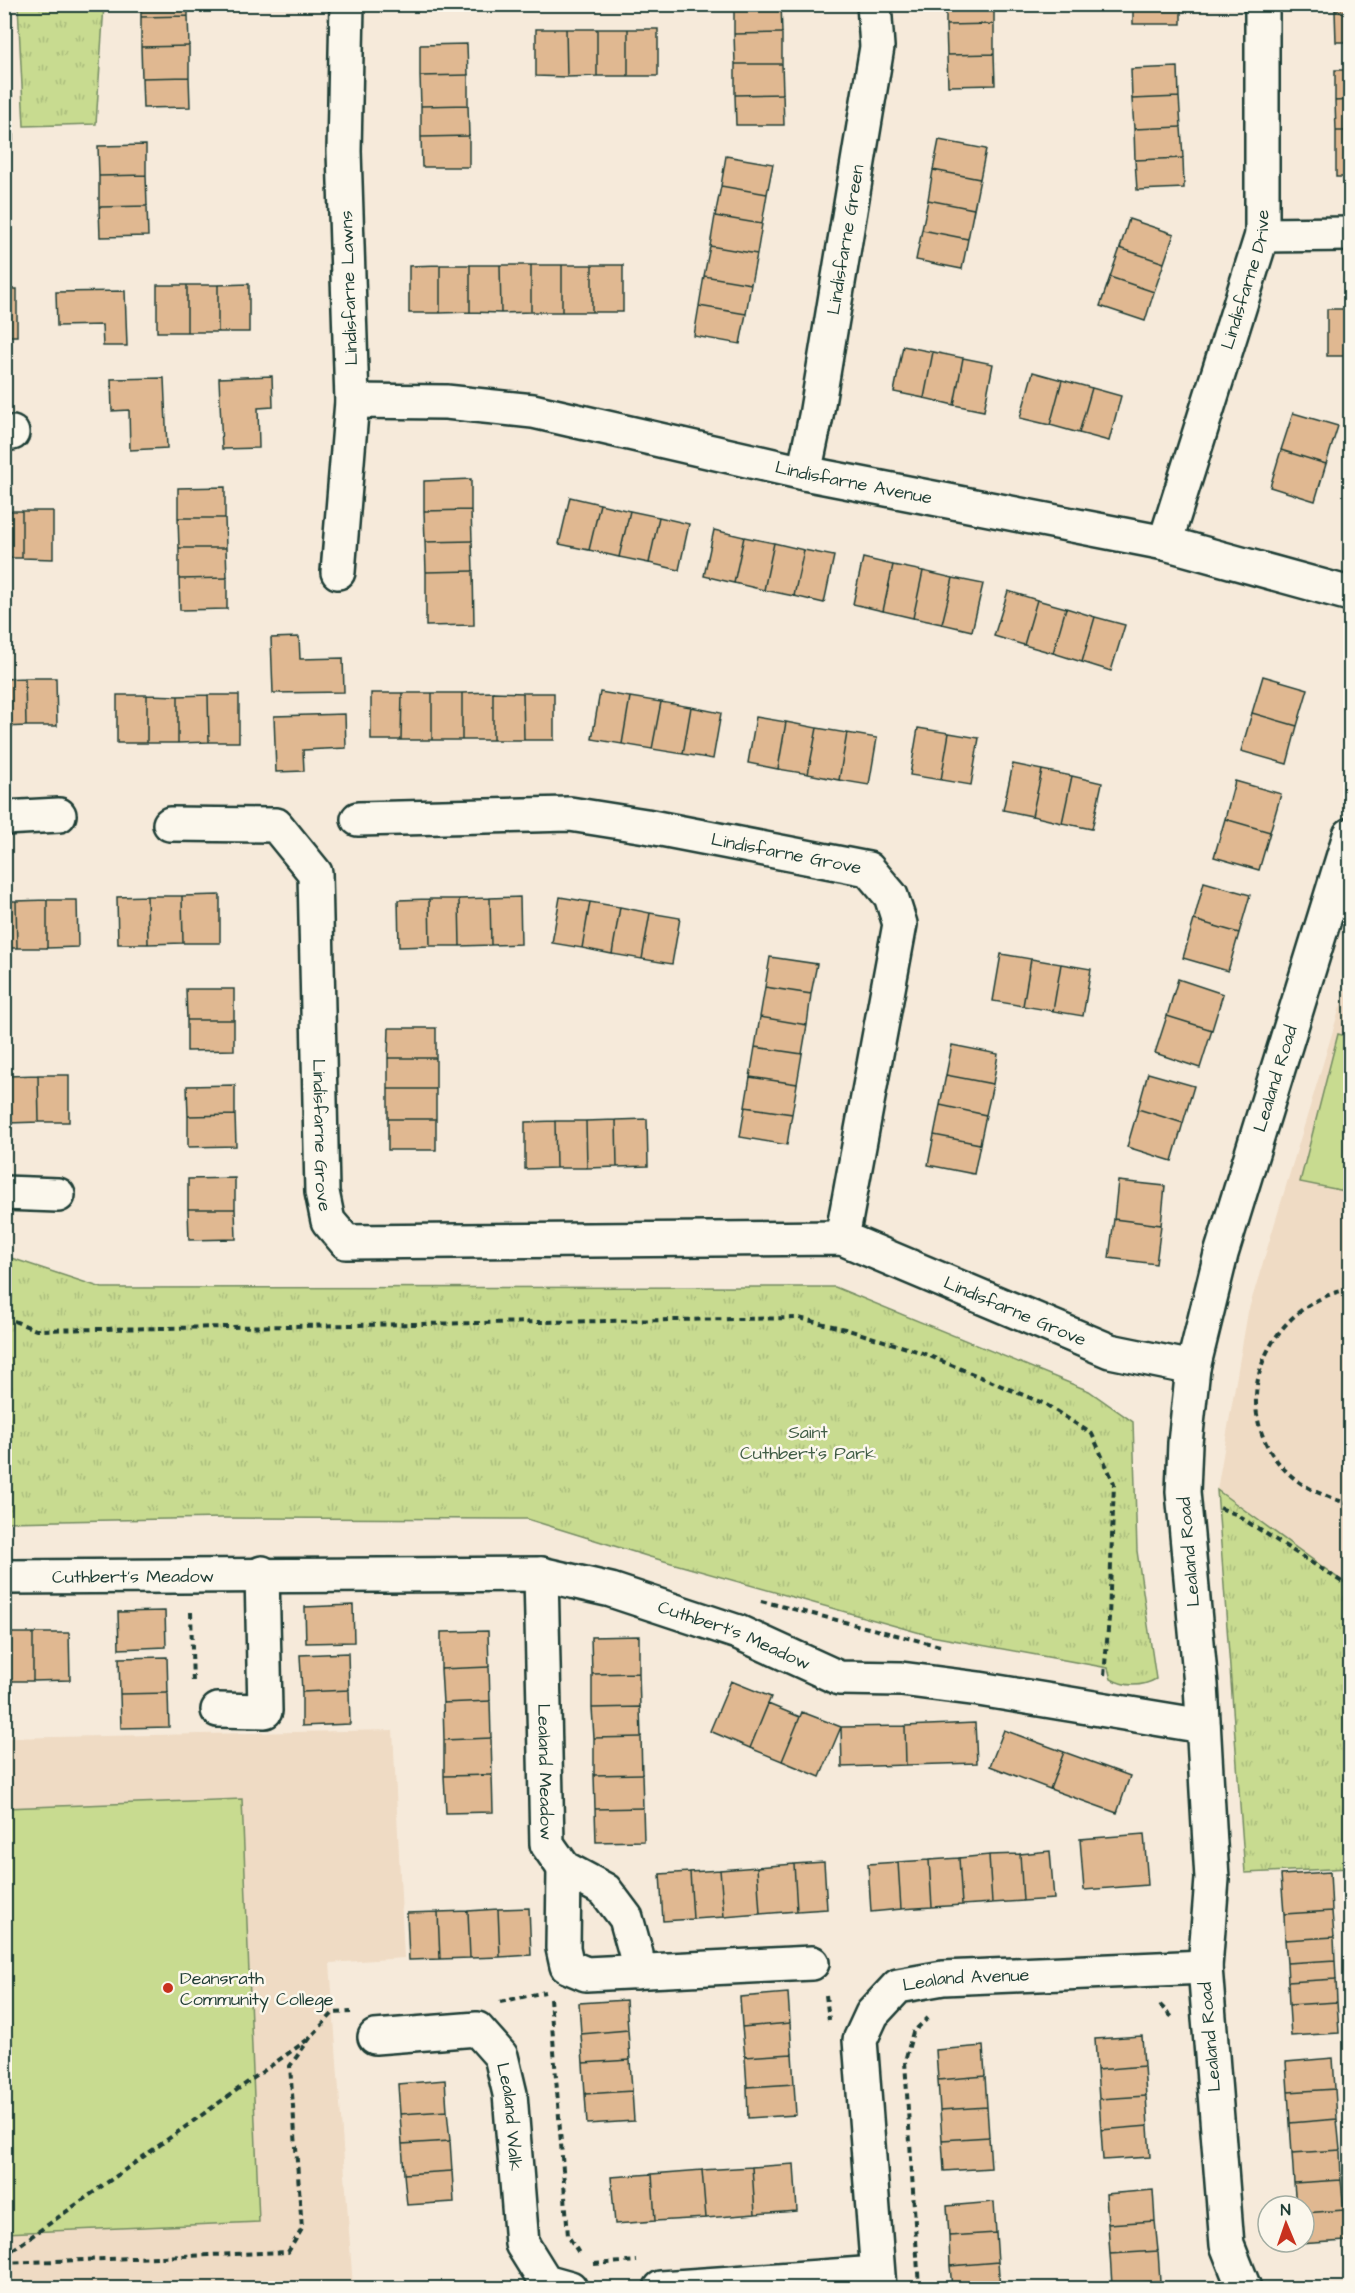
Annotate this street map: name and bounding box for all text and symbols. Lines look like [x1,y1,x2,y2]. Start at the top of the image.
street label: Lindisfarne Green [820,163,870,317]
street label: Lindisfarne Drive [1214,209,1275,352]
street label: Lindisfarne Lawns [334,210,364,366]
street label: Lindisfarne Avenue [773,454,935,510]
street label: Lindisfarne Grove [709,826,864,880]
street label: Lealand Road [1247,1022,1303,1135]
street label: Lindisfarne Grove [307,1059,338,1214]
street label: Lindisfarne Grove [940,1270,1090,1352]
park label: Saint Cuthbert's Park [740,1420,876,1466]
street label: Lealand Road [1172,1496,1206,1608]
street label: Cuthbert's Meadow [52,1563,214,1589]
street label: Cuthbert's Meadow [655,1594,815,1676]
street label: Lealand Meadow [531,1703,559,1841]
street label: Lealand Avenue [900,1962,1030,1997]
place label: Deansrath Community College [180,1966,334,2013]
marker: Deansrath Community College [161,1981,175,1995]
street label: Lealand Road [1193,1981,1227,2093]
street label: Lealand Walk [490,2060,529,2172]
north arrow [1256,2194,1316,2254]
text: N [1280,2199,1291,2221]

